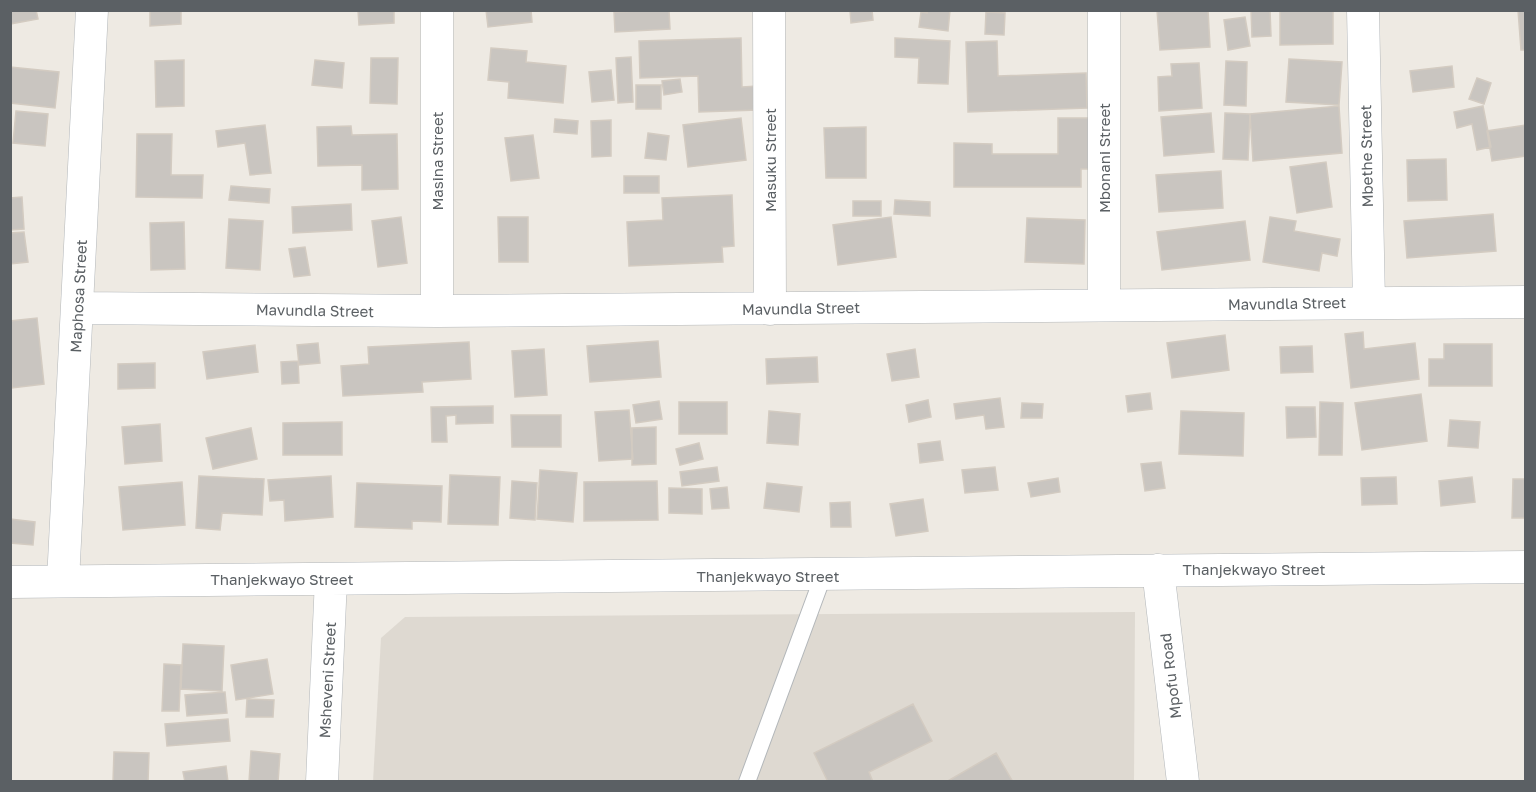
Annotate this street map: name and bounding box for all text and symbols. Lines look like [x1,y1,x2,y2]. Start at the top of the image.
street label: Mbonani Street [1095,103,1113,213]
street label: Mbethe Street [1356,104,1376,208]
street label: Masuku Street [761,108,779,212]
street label: Masina Street [428,111,446,211]
street label: Maphosa Street [66,239,90,353]
street label: Mavundla Street [1228,293,1346,313]
street label: Mavundla Street [742,298,860,318]
street label: Mavundla Street [256,300,374,320]
street label: Thanjekwayo Street [1183,560,1325,578]
street label: Thanjekwayo Street [697,567,839,585]
street label: Thanjekwayo Street [211,570,353,588]
street label: Msheveni Street [315,621,339,739]
street label: Mpofu Road [1156,632,1184,720]

